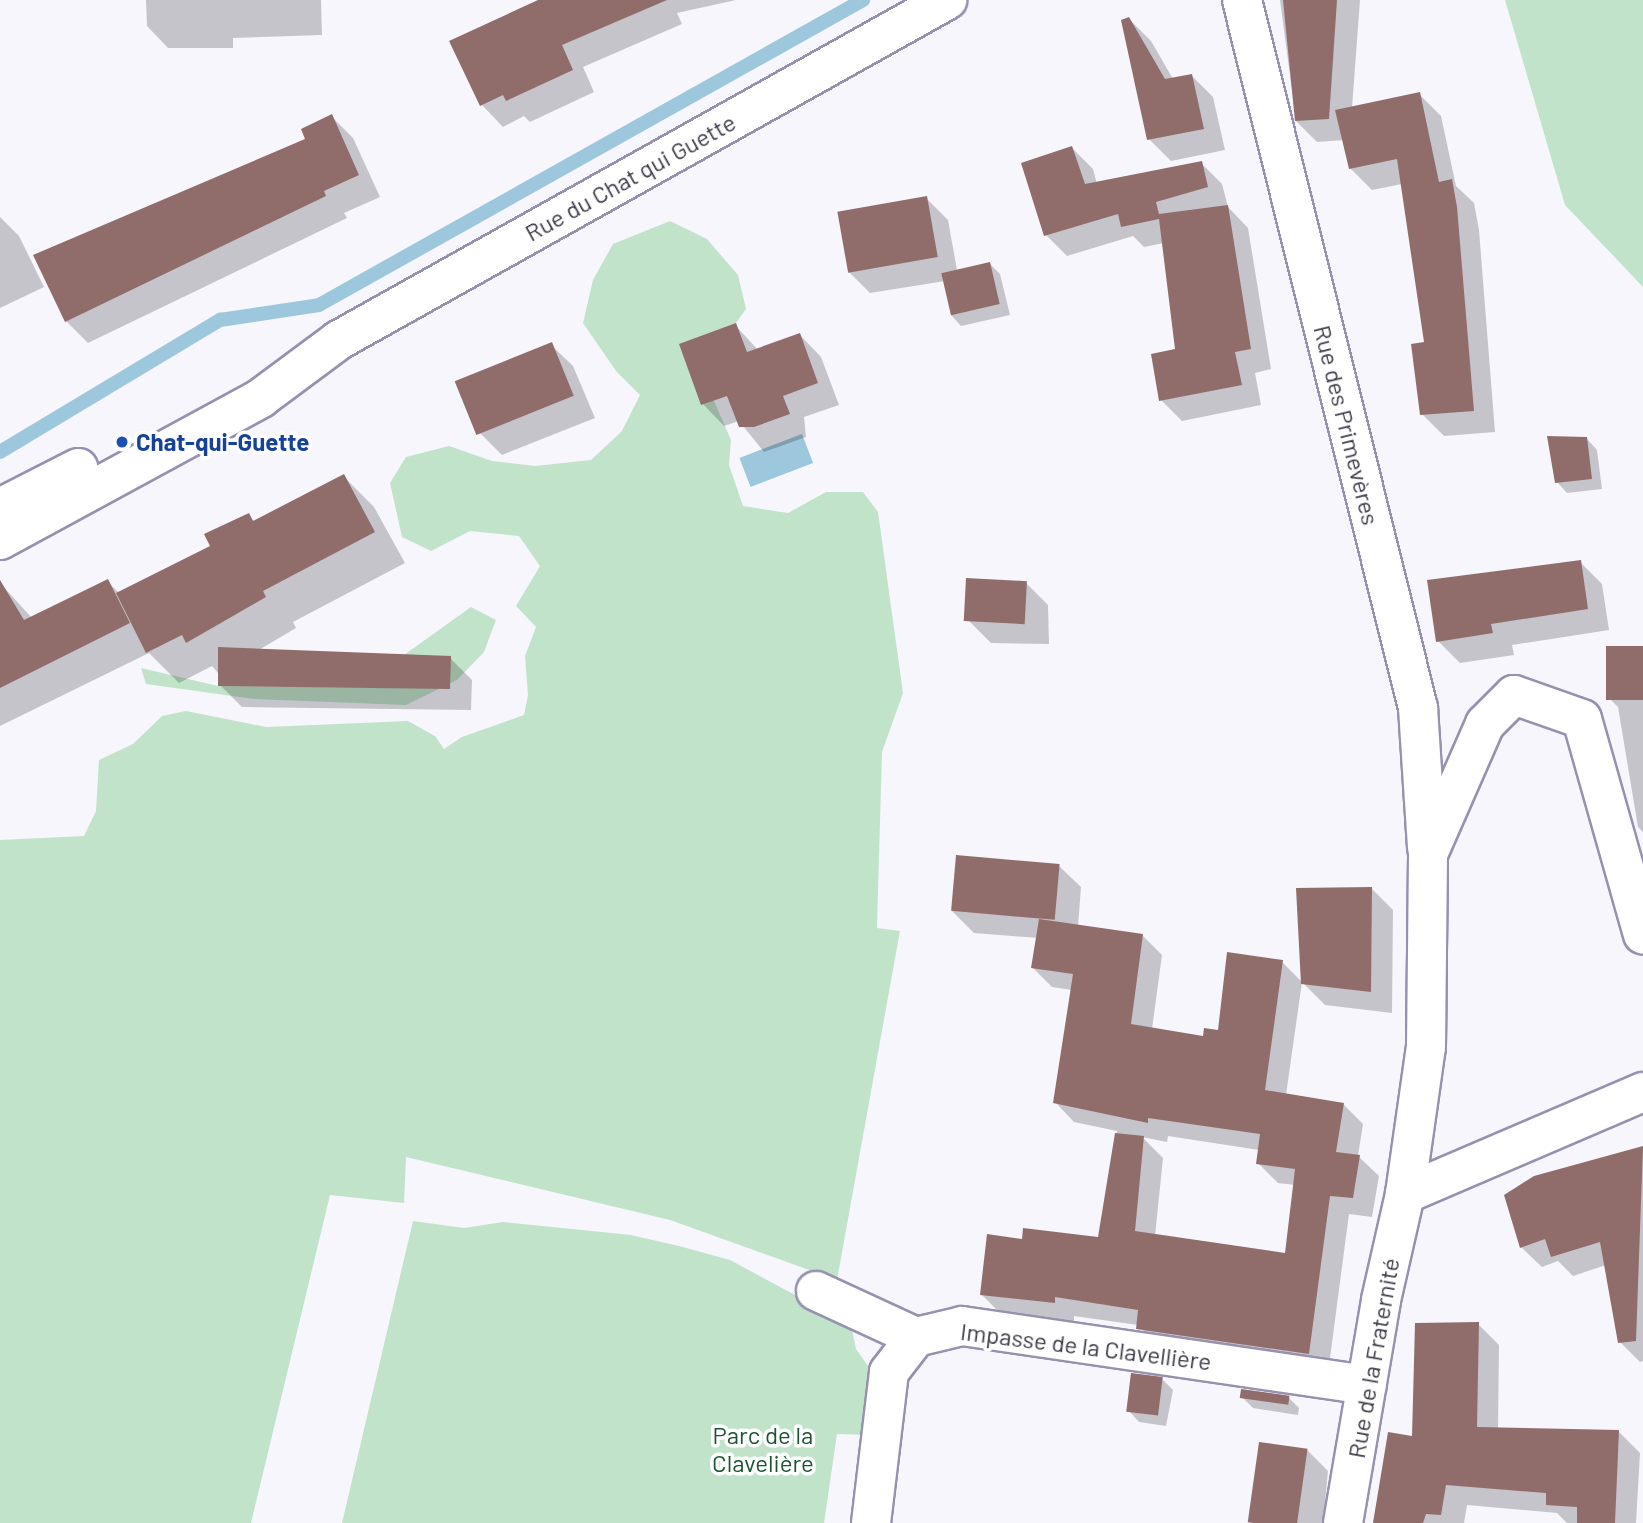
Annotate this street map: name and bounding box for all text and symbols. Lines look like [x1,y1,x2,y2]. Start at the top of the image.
street label: Rue du Chat qui Guette [520,107,740,247]
street label: Rue des Primevères [1308,322,1386,528]
place label: Chat-qui-Guette [136,428,309,456]
marker: Chat-qui-Guette [114,434,130,450]
street label: Rue de la Fraternité [1341,1256,1405,1460]
street label: Impasse de la Clavellière [959,1316,1213,1376]
park label: Parc de la Clavelière [712,1421,814,1477]

